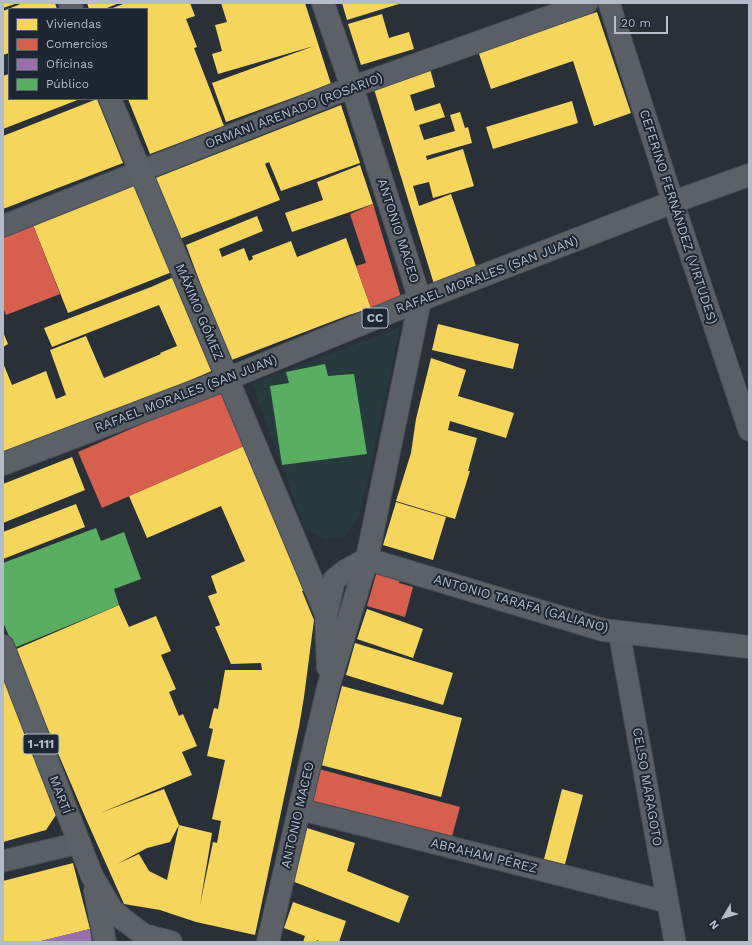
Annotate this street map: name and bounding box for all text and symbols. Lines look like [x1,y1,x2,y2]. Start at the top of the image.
legend [8,8,148,100]
scale bar [616,8,670,34]
text: 20 m [621,16,651,30]
text: Viviendas [46,17,101,31]
text: Comercios [46,37,108,51]
text: Oficinas [46,57,93,71]
street label: ORMANI ARENADO (ROSARIO) [203,70,385,152]
text: Público [46,77,89,91]
street label: CEFERINO FERNÁNDEZ (VIRTUDES) [636,108,720,326]
street label: ANTONIO MACEO [374,177,422,285]
street label: RAFAEL MORALES (SAN JUAN) [394,233,580,317]
street label: MÁXIMO GÓMEZ [172,262,226,362]
road number: CC [362,308,388,328]
street label: RAFAEL MORALES (SAN JUAN) [93,352,279,436]
street label: ANTONIO TARAFA (GALIANO) [432,572,610,636]
street label: CELSO MARAGOTO [629,726,665,848]
road number: 1-111 [23,734,59,754]
street label: ANTONIO MACEO [278,760,318,870]
street label: MARTÍ [46,774,74,816]
street label: ABRAHAM PÉREZ [429,835,539,877]
north arrow [704,897,744,937]
text: N [707,917,722,932]

